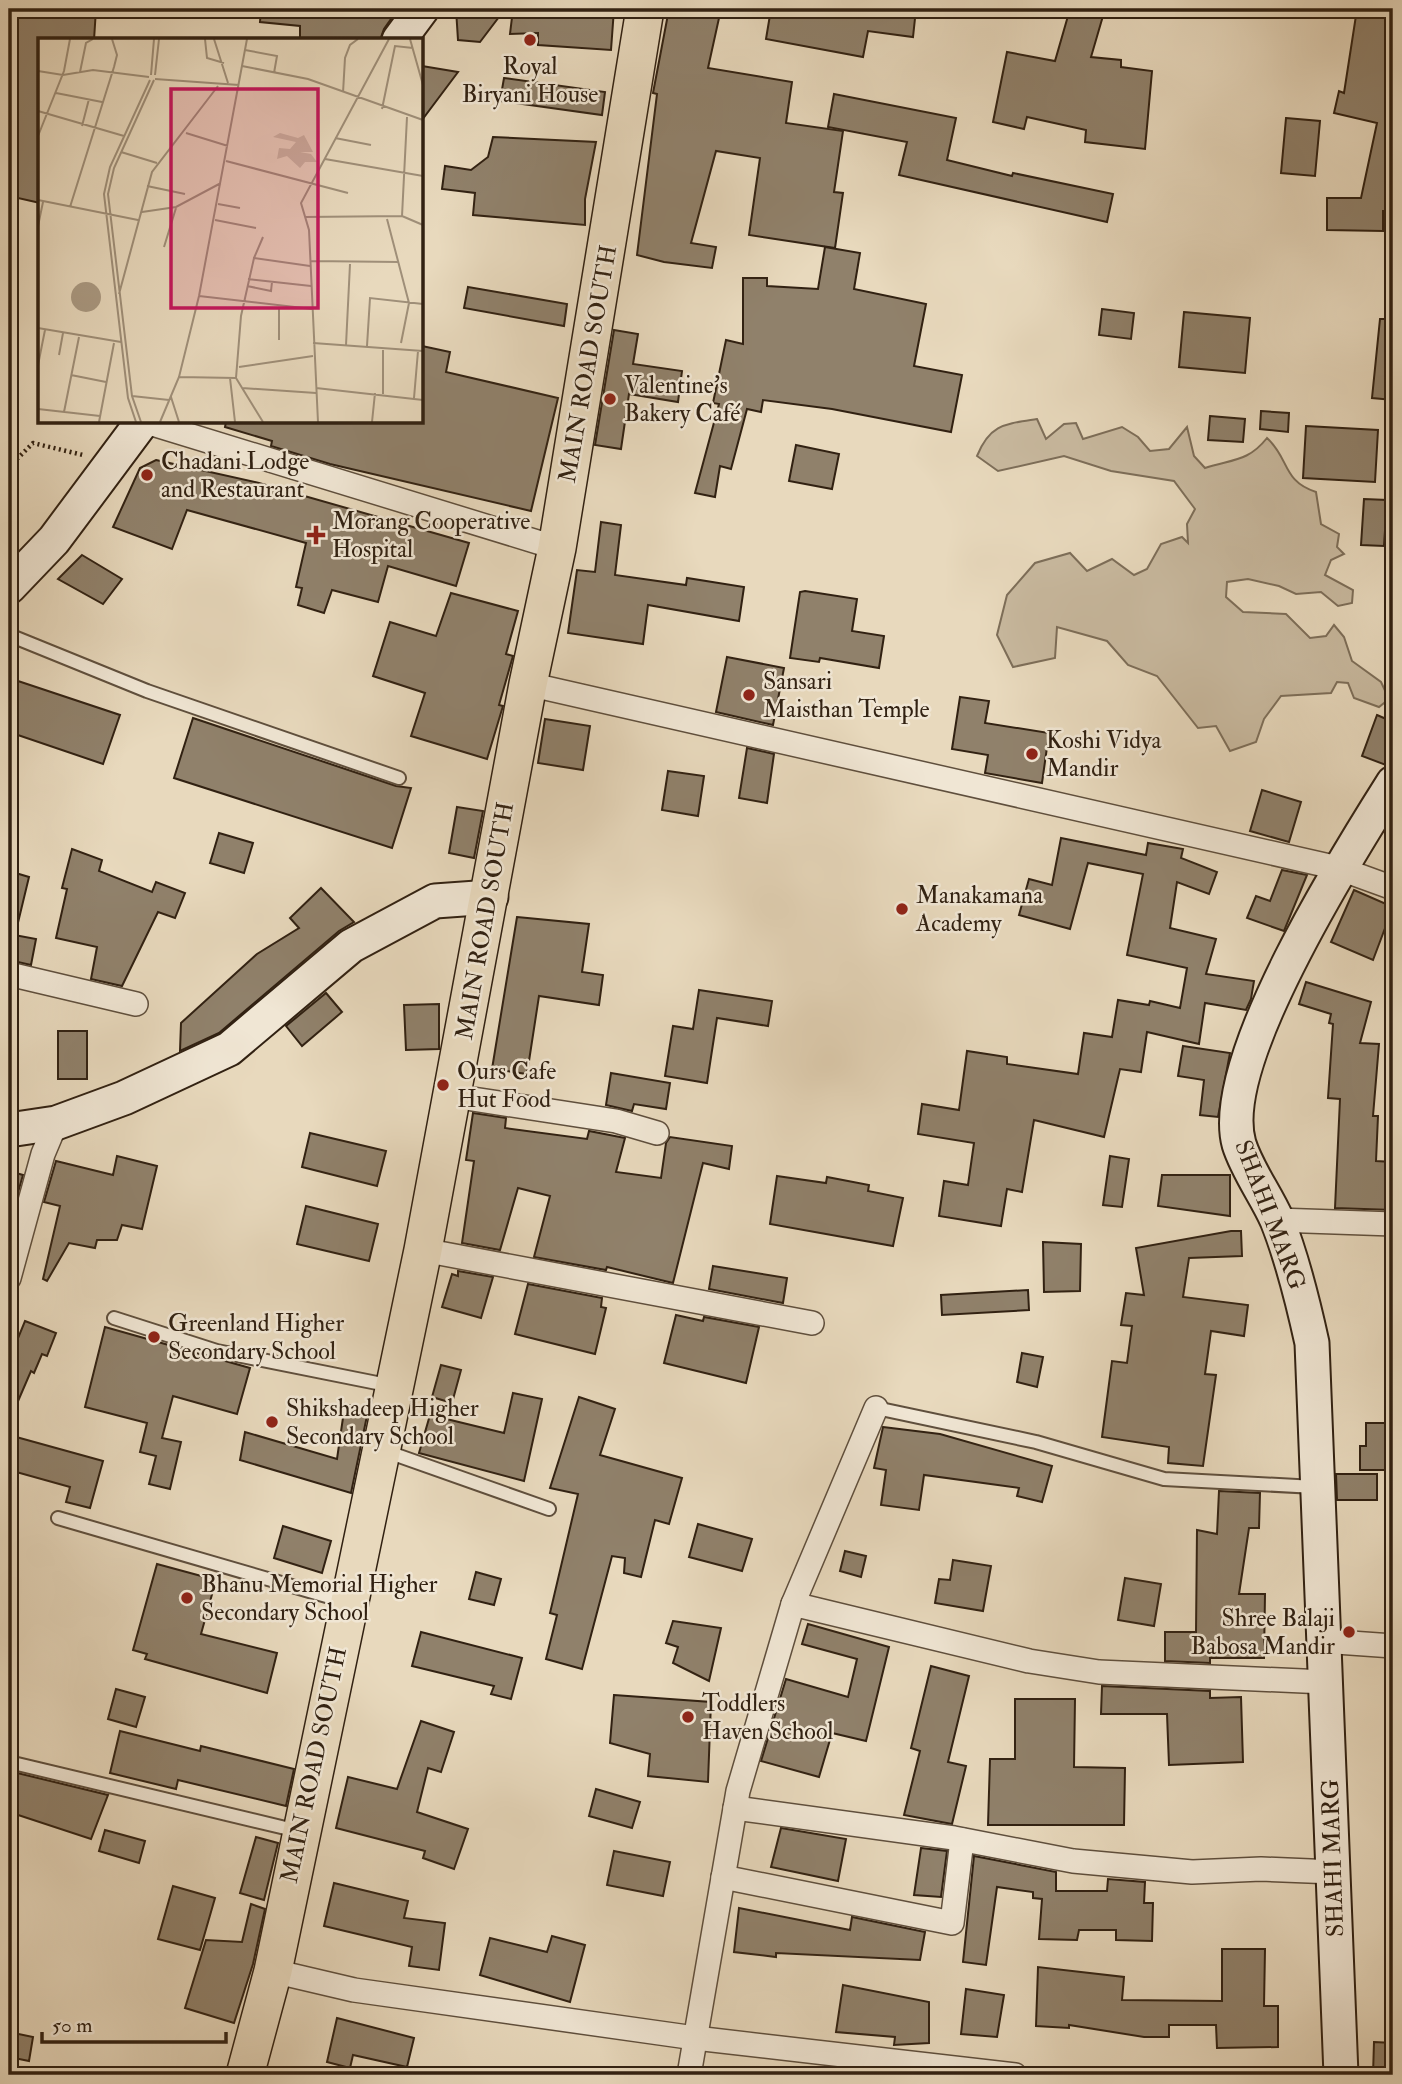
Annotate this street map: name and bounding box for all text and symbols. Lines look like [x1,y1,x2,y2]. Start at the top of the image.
marker: Royal Biryani House [522,32,538,48]
inset map [38,38,424,424]
place label: Royal Biryani House [462,51,598,110]
street label: MAIN ROAD SOUTH [552,243,624,485]
place label: Valentine's Bakery Café [624,370,741,429]
marker: Valentine's Bakery Café [602,391,618,407]
place label: Chadani Lodge and Restaurant [161,446,309,505]
marker: Chadani Lodge and Restaurant [139,467,155,483]
place label: Morang Cooperative Hospital [332,506,530,565]
marker: Morang Cooperative Hospital [306,525,326,545]
place label: Sansari Maisthan Temple [763,666,930,725]
marker: Sansari Maisthan Temple [741,687,757,703]
place label: Koshi Vidya Mandir [1046,725,1163,784]
marker: Koshi Vidya Mandir [1024,746,1040,762]
street label: MAIN ROAD SOUTH [449,800,521,1042]
place label: Manakamana Academy [915,880,1044,939]
marker: Manakamana Academy [894,901,910,917]
place label: Ours Cafe Hut Food [457,1056,556,1115]
marker: Ours Cafe Hut Food [435,1077,451,1093]
street label: SHAHI MARG [1227,1136,1313,1294]
place label: Greenland Higher Secondary School [168,1308,344,1367]
marker: Greenland Higher Secondary School [146,1329,162,1345]
place label: Shikshadeep Higher Secondary School [286,1393,479,1452]
marker: Shikshadeep Higher Secondary School [264,1414,280,1430]
place label: Bhanu Memorial Higher Secondary School [201,1569,438,1628]
marker: Bhanu Memorial Higher Secondary School [179,1590,195,1606]
place label: Shree Balaji Babosa Mandir [1191,1603,1335,1662]
marker: Shree Balaji Babosa Mandir [1341,1624,1357,1640]
street label: MAIN ROAD SOUTH [274,1644,354,1886]
place label: Toddlers Haven School [702,1688,834,1747]
marker: Toddlers Haven School [680,1709,696,1725]
street label: SHAHI MARG [1315,1778,1351,1938]
scale bar [42,2000,226,2044]
text: 50 m [52,2012,93,2039]

